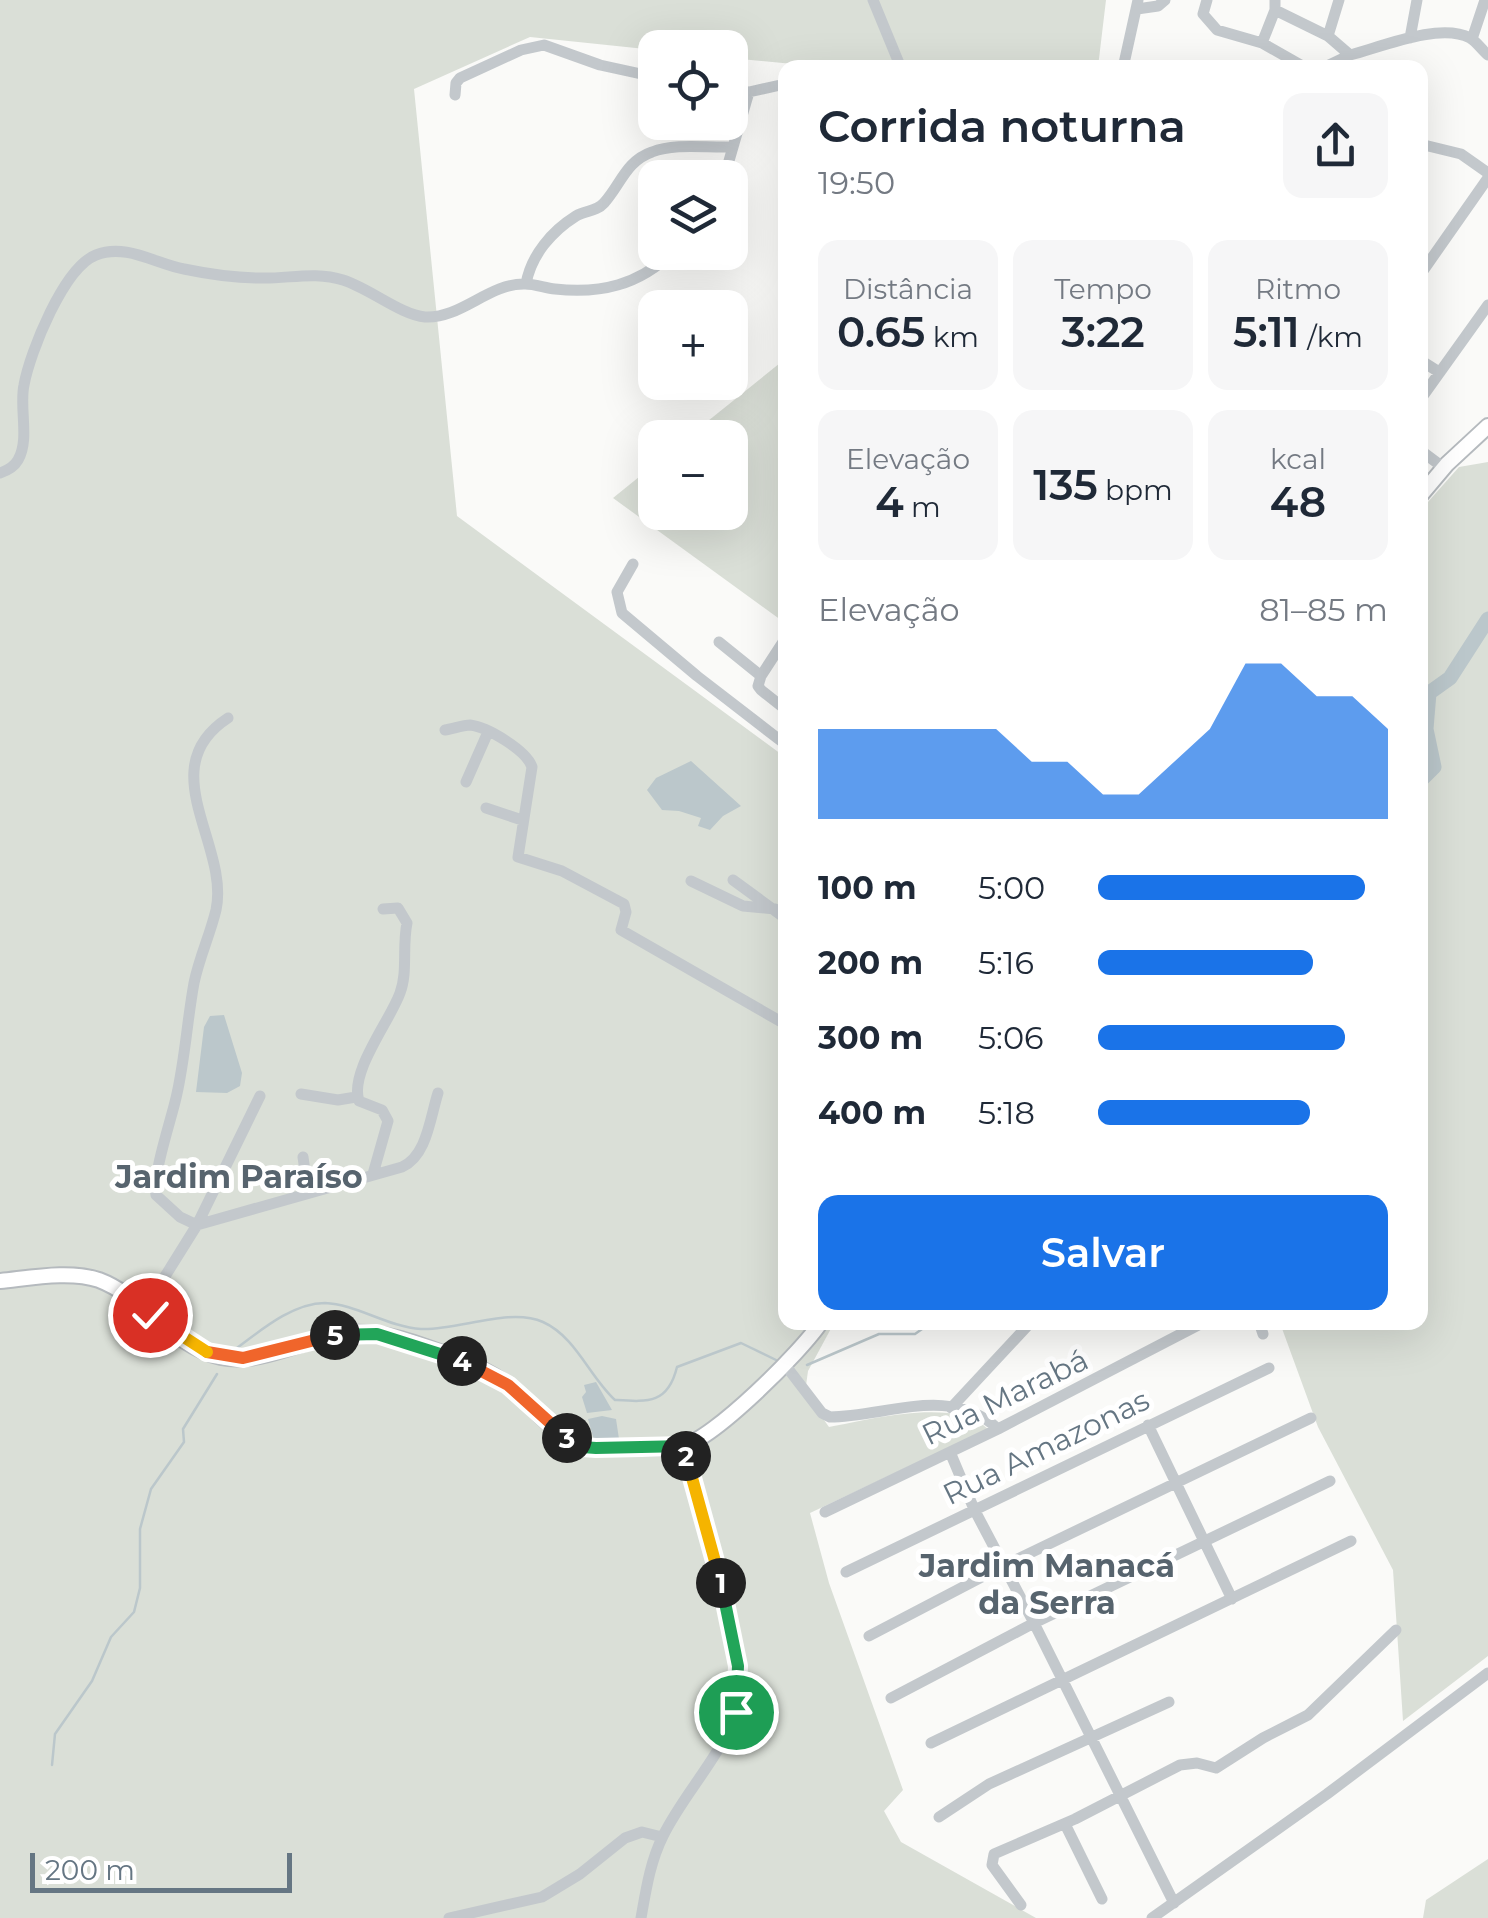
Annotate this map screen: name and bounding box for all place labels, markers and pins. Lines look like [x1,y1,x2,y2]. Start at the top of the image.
pin [108,1273,193,1358]
pin: 5 [310,1310,360,1360]
pin: 4 [437,1336,487,1386]
pin: 3 [542,1413,592,1463]
pin: 2 [661,1431,711,1481]
pin: 1 [696,1558,746,1608]
pin [694,1670,779,1755]

